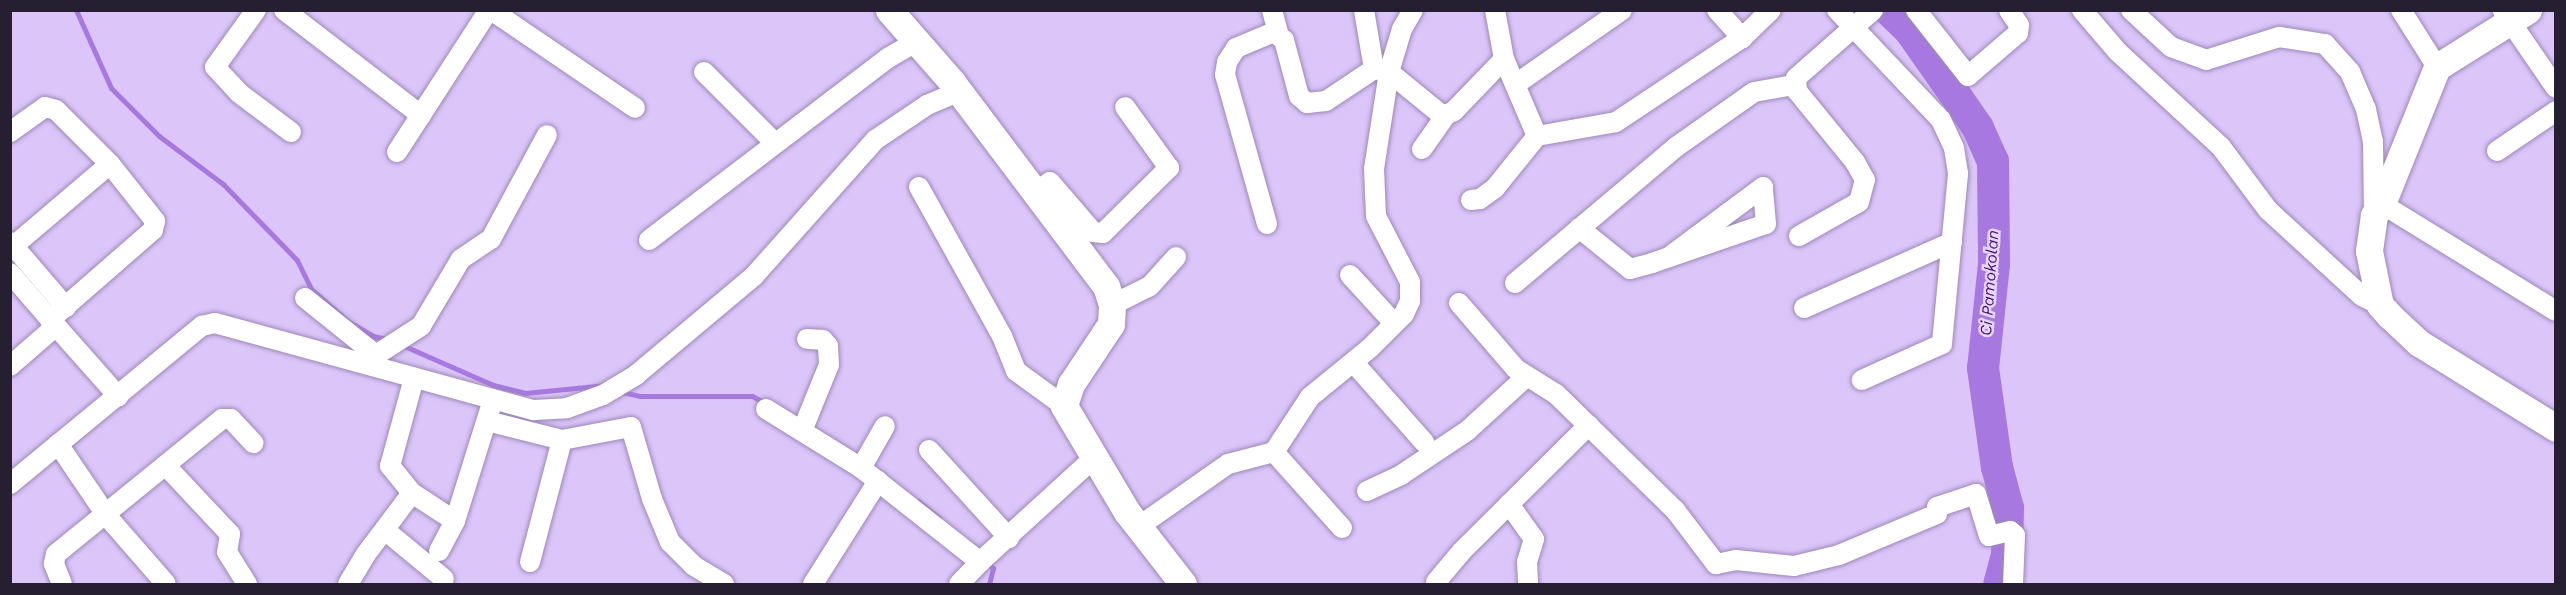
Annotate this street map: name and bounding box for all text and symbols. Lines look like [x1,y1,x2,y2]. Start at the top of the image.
water label: Ci Pamokolan [1977,229,2003,337]

